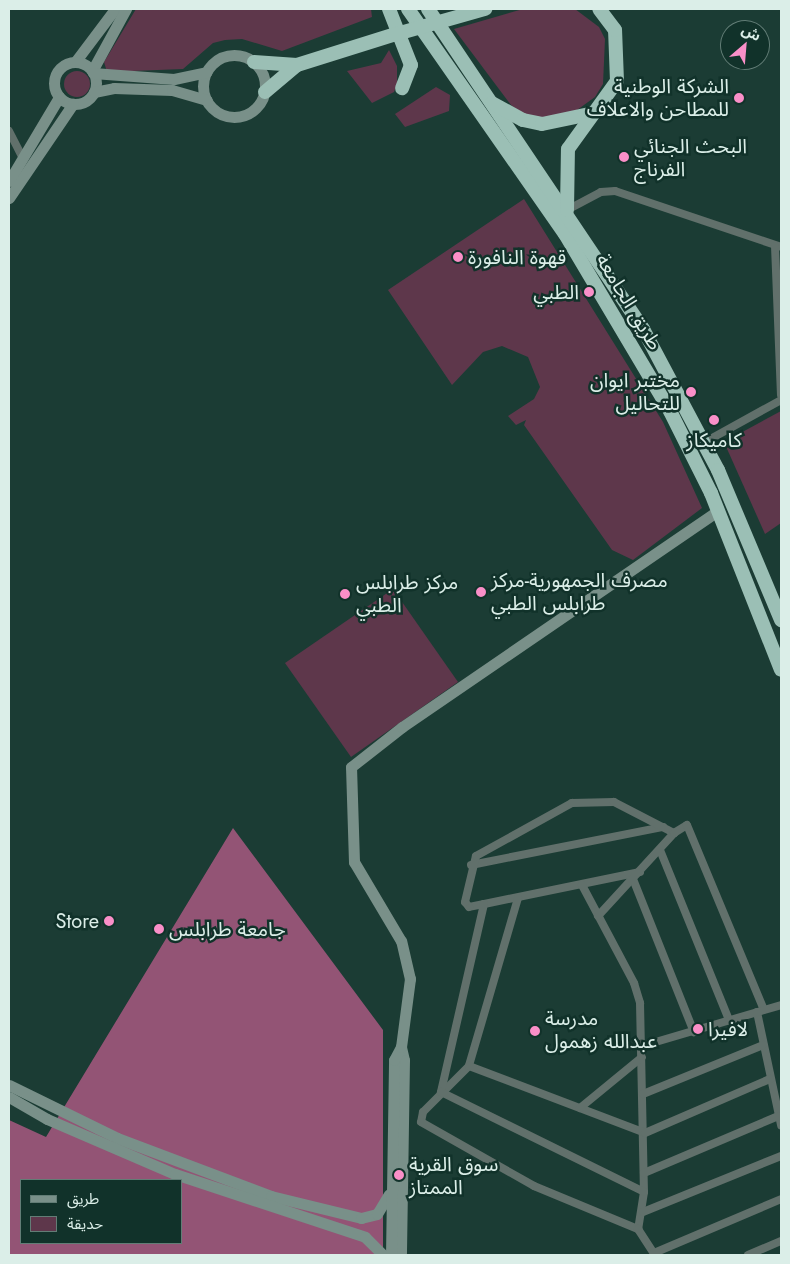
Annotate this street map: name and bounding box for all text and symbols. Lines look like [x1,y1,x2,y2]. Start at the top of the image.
text: ش [738,19,764,46]
north arrow [720,20,770,70]
place label: الشركة الوطنية للمطاحن والاعلاف [587,74,729,121]
marker: الشركة الوطنية للمطاحن والاعلاف [733,92,745,104]
place label: البحث الجنائي الفرناج [634,134,747,181]
marker: البحث الجنائي الفرناج [618,151,630,163]
place label: قهوة النافورة [468,245,566,269]
street label: طريق الجامعة [591,249,667,355]
marker: قهوة النافورة [452,251,464,263]
place label: الطبي [533,280,579,304]
marker: الطبي [583,286,595,298]
place label: مختبر ايوان للتحاليل [590,369,680,416]
marker: مختبر ايوان للتحاليل [684,385,698,399]
marker: كاميكاز [708,414,720,426]
place label: كاميكاز [686,428,742,452]
place label: مصرف الجمهورية-مركز طرابلس الطبي [491,568,668,615]
place label: مركز طرابلس الطبي [356,570,458,617]
marker: مصرف الجمهورية-مركز طرابلس الطبي [475,586,487,598]
marker: مركز طرابلس الطبي [338,587,352,601]
place label: Store [55,909,99,933]
marker: Store [103,915,115,927]
place label: جامعة طرابلس [169,917,286,941]
marker: جامعة طرابلس [153,923,165,935]
place label: مدرسة عبدالله زهمول [545,1007,657,1054]
place label: لافيرا [708,1017,748,1041]
marker: لافيرا [692,1023,704,1035]
marker: مدرسة عبدالله زهمول [529,1025,541,1037]
place label: سوق القرية الممتاز [409,1152,498,1199]
marker: سوق القرية الممتاز [393,1169,405,1181]
legend [20,1179,182,1244]
text: طريق [67,1188,99,1210]
text: حديقة [67,1213,103,1235]

